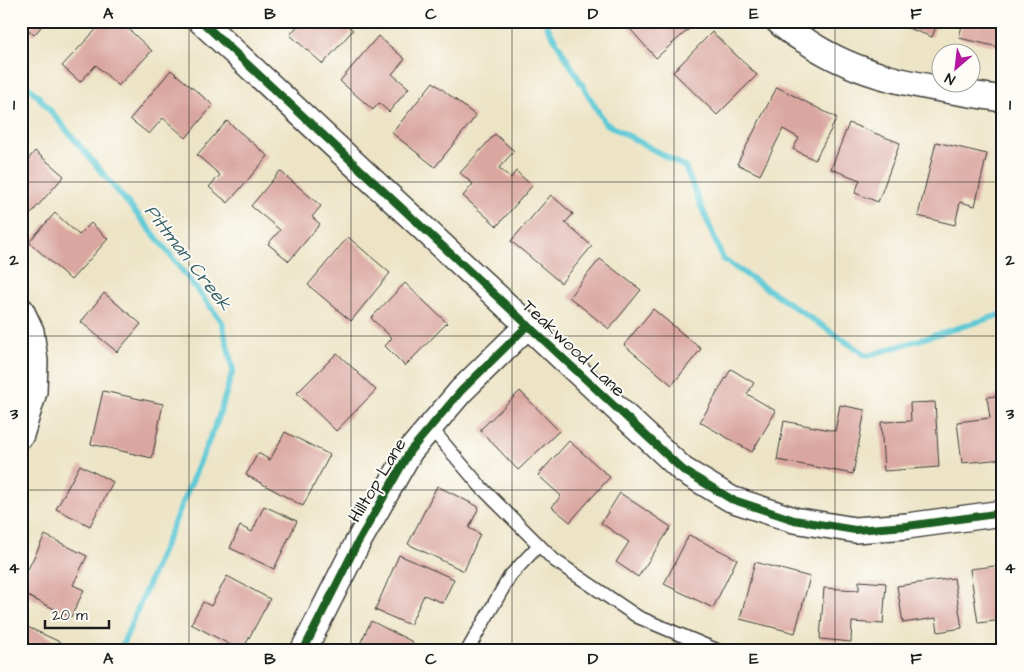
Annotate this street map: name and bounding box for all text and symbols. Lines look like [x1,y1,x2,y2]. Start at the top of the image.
text: A [103,3,114,25]
text: B [264,3,276,25]
text: C [425,3,437,25]
text: D [588,3,599,25]
text: E [749,3,759,25]
text: F [910,3,922,25]
north arrow [932,42,982,92]
text: N [942,68,959,89]
text: 1 [13,94,16,116]
text: 1 [1009,94,1012,116]
water label: Pittman Creek [138,199,238,317]
text: 2 [8,249,19,271]
text: 2 [1004,249,1015,271]
street label: Teakwood Lane [517,294,631,403]
text: 3 [9,403,19,425]
text: 3 [1005,403,1015,425]
street label: Hilltop Lane [342,433,413,527]
text: 4 [9,557,20,579]
text: 4 [1005,557,1016,579]
scale bar [45,597,109,629]
text: 20 m [52,605,88,626]
text: A [103,648,114,670]
text: B [264,648,276,670]
text: C [425,648,437,670]
text: D [588,648,599,670]
text: E [749,648,759,670]
text: F [910,648,922,670]

